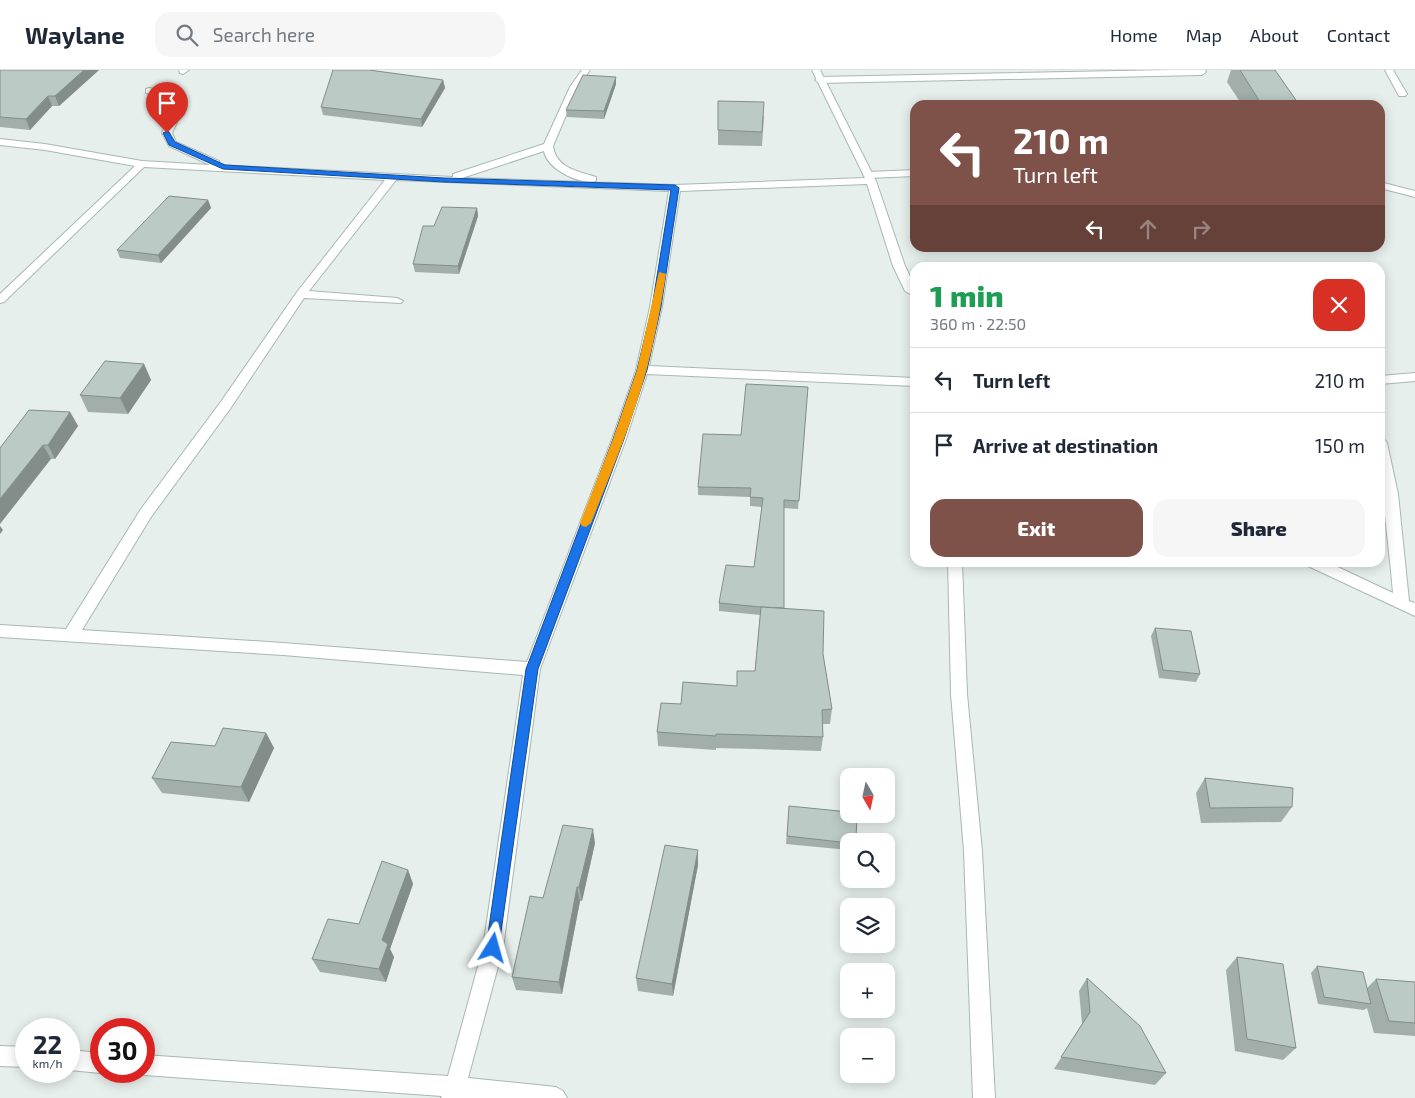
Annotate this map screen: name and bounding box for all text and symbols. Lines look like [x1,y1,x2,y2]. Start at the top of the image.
search box [155,12,505,57]
text: Waylane [25,20,125,49]
icon: search [173,21,201,49]
text: Search here [213,23,315,46]
text: Home [1110,24,1158,46]
text: Map [1186,24,1222,46]
text: About [1250,24,1299,46]
text: Contact [1327,24,1390,46]
pin [146,82,188,133]
icon: arrive [153,89,181,117]
text: 210 m [1013,119,1109,161]
icon: left [930,120,995,185]
text: Turn left [1013,161,1098,187]
icon: left [1081,215,1109,243]
icon: ahead [1134,215,1162,243]
icon: right [1187,215,1215,243]
text: 1 min [930,277,1004,313]
button: close [1313,279,1365,331]
text: 360 m · 22:50 [930,314,1026,333]
icon: left [930,366,958,394]
text: Turn left [973,369,1050,392]
text: 210 m [1314,369,1365,392]
icon: arrive [930,431,958,459]
text: Arrive at destination [973,434,1158,457]
text: 150 m [1315,434,1365,457]
button: Exit [930,499,1143,557]
button: Share [1153,499,1365,557]
north arrow [840,768,895,822]
map controls [840,768,895,1083]
button: search [840,833,895,888]
button: layers [840,898,895,953]
position arrow [466,921,518,973]
button: + [840,963,895,1018]
speed limit sign: 30 [90,1018,155,1083]
button: − [840,1028,895,1083]
text: 22 [33,1029,62,1059]
text: km/h [33,1056,62,1070]

